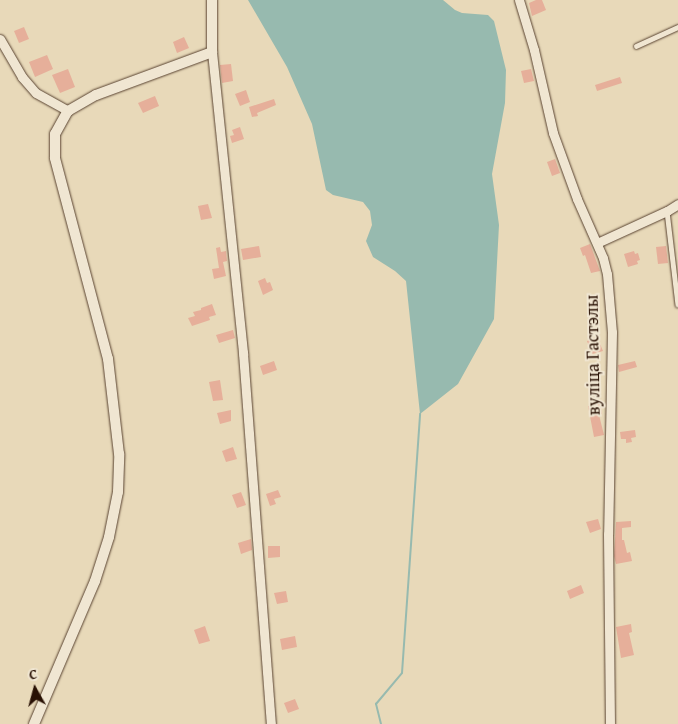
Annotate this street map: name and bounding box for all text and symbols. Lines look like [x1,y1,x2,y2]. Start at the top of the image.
street label: вуліца Гастэлы [581,295,605,415]
north arrow [10,664,60,714]
text: С [28,664,38,685]

